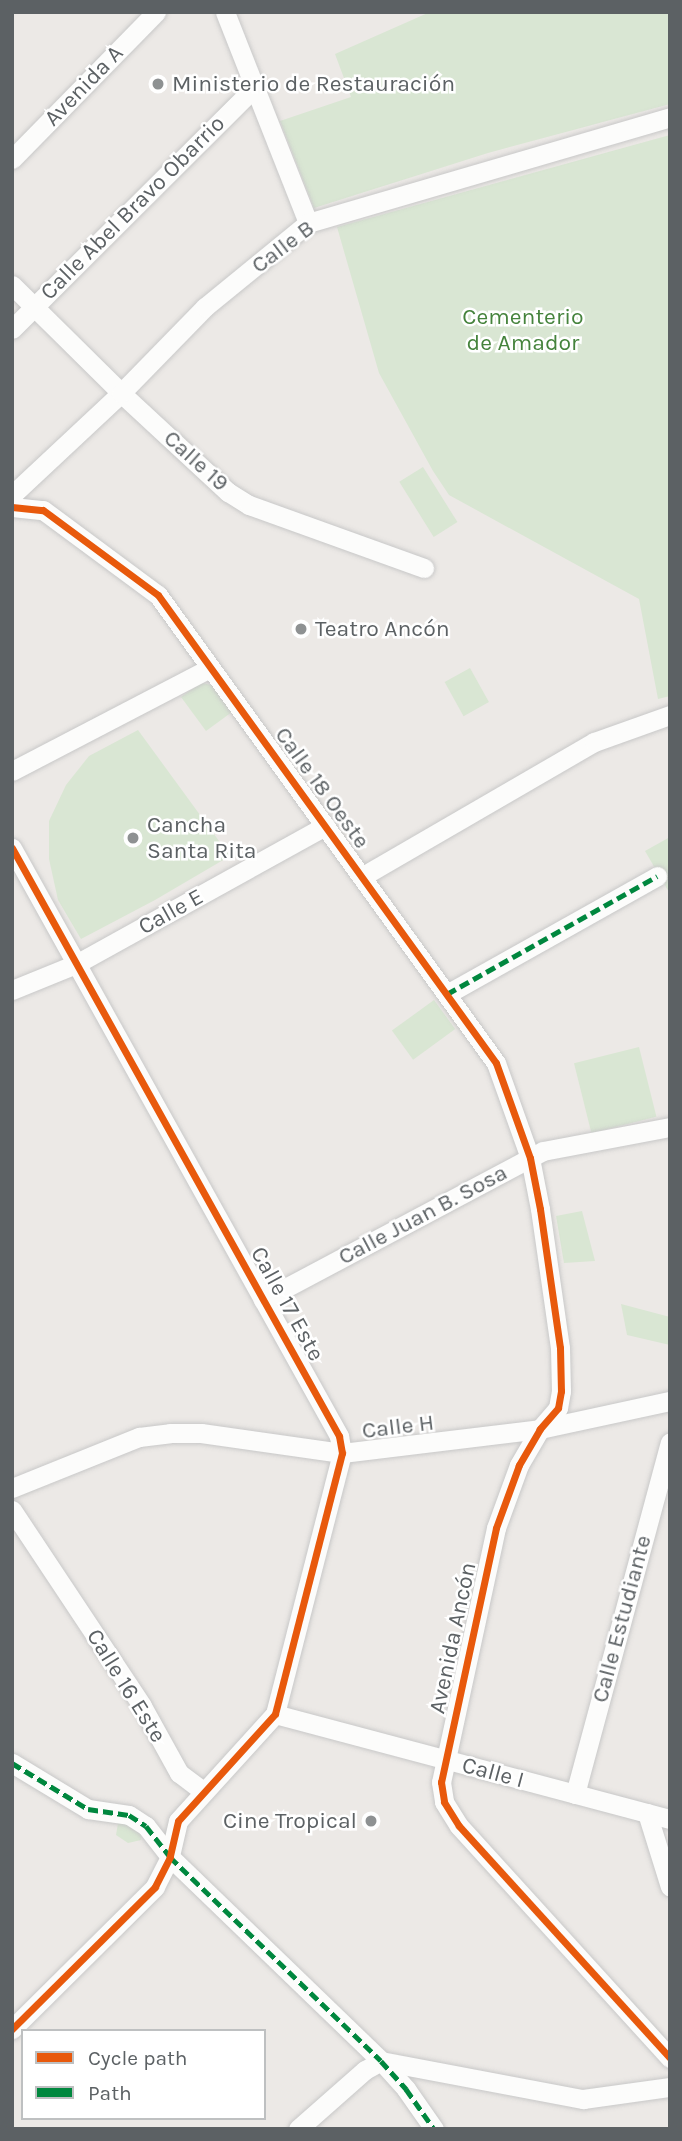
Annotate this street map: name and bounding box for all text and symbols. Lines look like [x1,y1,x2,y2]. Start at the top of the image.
street label: Avenida A [39,40,129,132]
place label: Ministerio de Restauración [172,70,455,98]
marker: Ministerio de Restauración [150,76,166,92]
street label: Calle Abel Bravo Obarrio [35,110,231,306]
street label: Calle B [246,215,320,279]
park label: Cementerio de Amador [462,303,584,357]
street label: Calle 19 [158,425,234,497]
place label: Teatro Ancón [315,615,450,643]
marker: Teatro Ancón [293,621,309,637]
street label: Calle 18 Oeste [269,722,375,854]
place label: Cancha Santa Rita [147,811,256,865]
marker: Cancha Santa Rita [125,830,141,846]
street label: Calle E [134,883,208,941]
street label: Calle Juan B. Sosa [334,1159,512,1271]
street label: Calle 17 Este [244,1242,330,1366]
street label: Calle H [360,1409,436,1445]
street label: Calle Estudiante [586,1532,658,1706]
street label: Avenida Ancón [423,1560,483,1716]
street label: Calle 16 Este [80,1624,172,1748]
street label: Calle I [459,1751,527,1795]
place label: Cine Tropical [223,1807,357,1835]
marker: Cine Tropical [363,1813,379,1829]
legend [21,2029,266,2120]
text: Cycle path [88,2046,188,2070]
text: Path [88,2081,132,2105]

